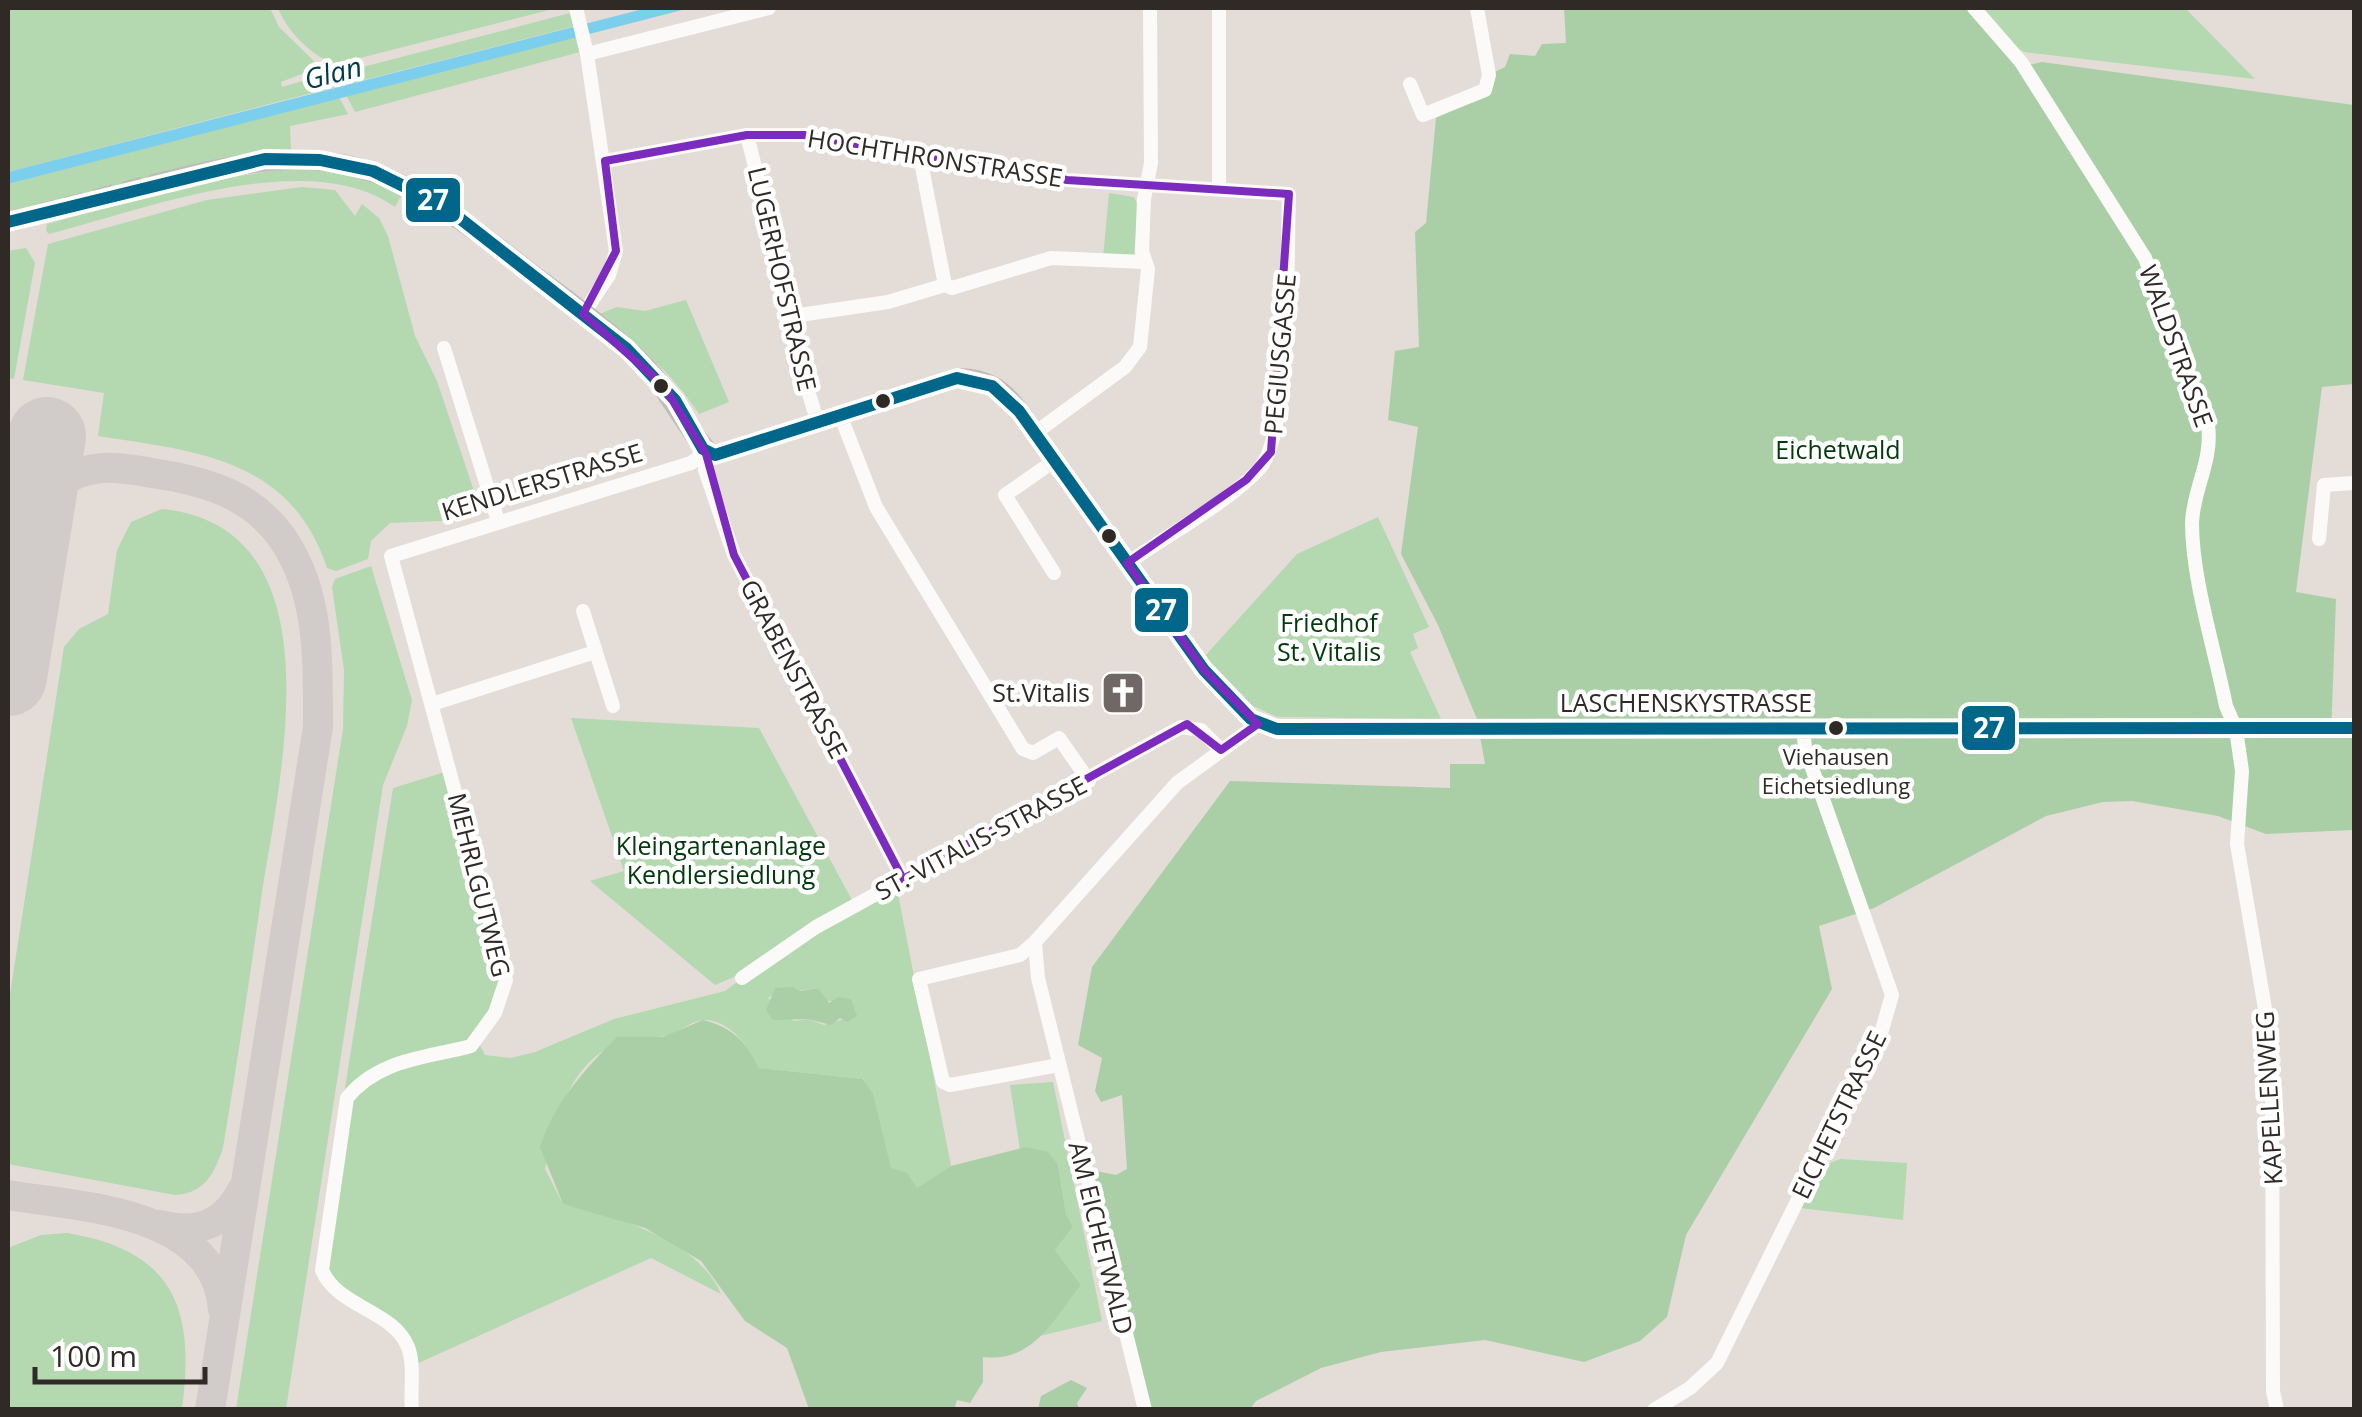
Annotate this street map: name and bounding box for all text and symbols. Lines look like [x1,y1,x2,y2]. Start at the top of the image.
water label: Glan [300,47,366,97]
street label: HOCHTHRONSTRASSE [805,120,1065,194]
street label: LUGERHOFSTRASSE [741,163,825,394]
line badge: 27 [404,176,462,224]
text: 27 [417,180,449,218]
street label: WALDSTRASSE [2132,260,2222,431]
street label: PEGIUSGASSE [1255,272,1303,436]
unlabelled marker [651,376,671,396]
unlabelled marker [873,391,893,411]
park label: Eichetwald [1775,432,1901,466]
street label: KENDLERSTRASSE [437,434,646,528]
unlabelled marker [1099,526,1119,546]
street label: GRABENSTRASSE [733,573,856,764]
line badge: 27 [1133,586,1190,634]
text: 27 [1145,590,1177,628]
park label: Friedhof St. Vitalis [1277,605,1381,668]
church icon: St.Vitalis [1100,670,1146,716]
place label: St.Vitalis [992,675,1090,709]
street label: LASCHENSKYSTRASSE [1560,685,1812,719]
line badge: 27 [1960,704,2017,752]
text: 27 [1973,708,2005,746]
marker: Viehausen Eichetsiedlung [1826,718,1846,738]
place label: Viehausen Eichetsiedlung [1762,741,1910,800]
street label: ST.-VITALIS-STRASSE [869,767,1092,907]
street label: MEHRLGUTWEG [441,789,519,980]
park label: Kleingartenanlage Kendlersiedlung [616,828,826,891]
street label: KAPELLENWEG [2246,1010,2290,1186]
street label: EICHETSTRASSE [1783,1025,1893,1204]
street label: AM EICHETWALD [1062,1138,1142,1338]
scale bar [35,1322,205,1384]
text: 100 m [50,1335,137,1376]

